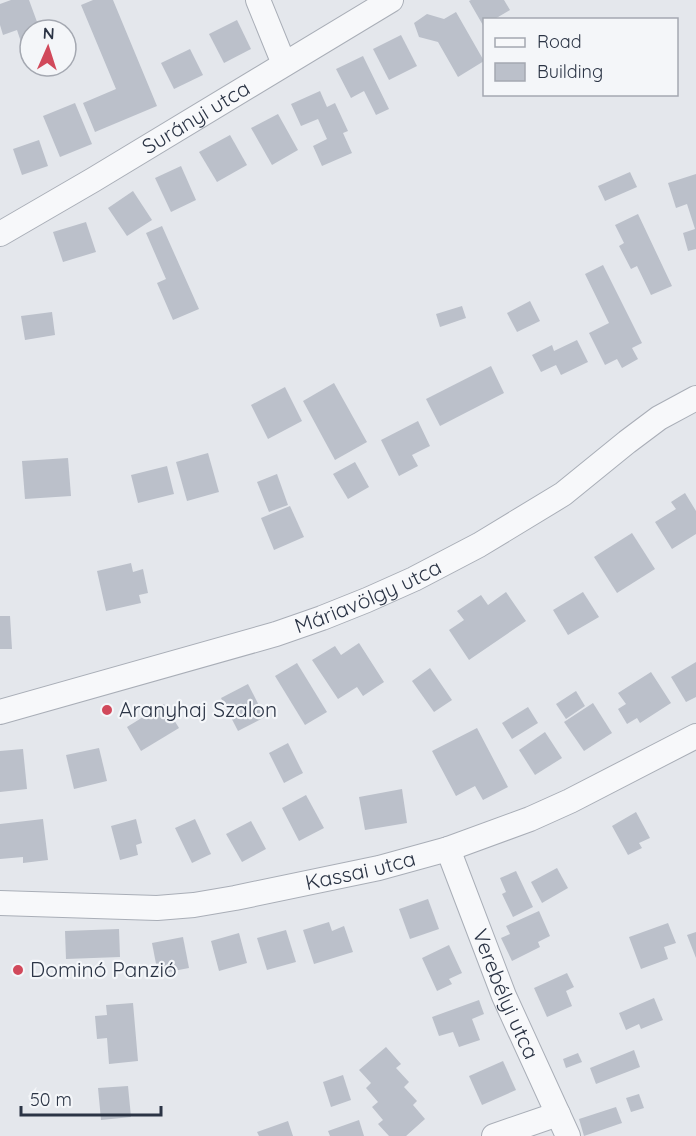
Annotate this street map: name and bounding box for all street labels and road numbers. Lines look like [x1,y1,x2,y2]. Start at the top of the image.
street label: Surányi utca [137,74,254,159]
street label: Máriavölgy utca [291,553,445,639]
street label: Kassai utca [303,845,418,895]
street label: Verebélyi utca [468,925,545,1063]

